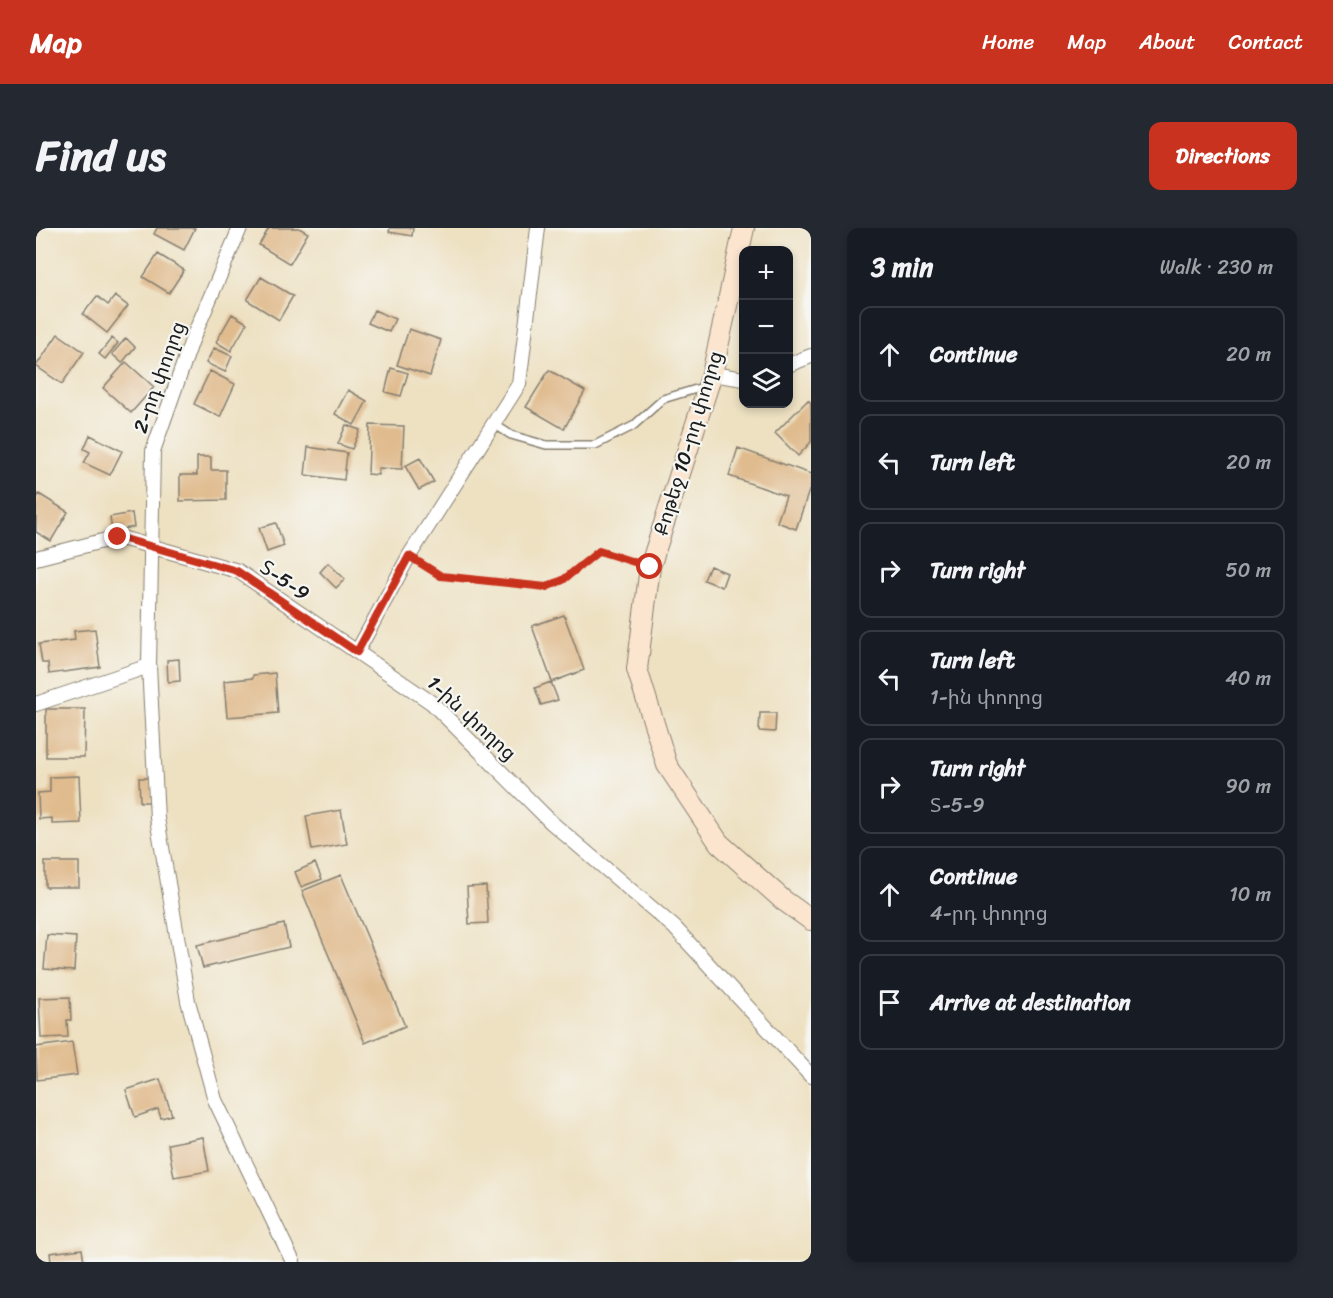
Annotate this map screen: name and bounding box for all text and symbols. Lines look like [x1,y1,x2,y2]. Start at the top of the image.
text: Map [30,18,82,67]
text: Home [982,23,1034,61]
text: Map [1067,23,1106,61]
text: About [1139,23,1196,61]
text: Contact [1229,23,1303,61]
text: Find us [36,119,166,193]
button: Directions [1149,122,1297,190]
text: 3 min [871,244,933,290]
map controls [739,246,793,408]
button: + [739,246,793,300]
text: Walk · 230 m [1160,250,1273,285]
button: − [739,300,793,354]
street label: 2-րդ փողոց [123,316,196,438]
text: Continue [930,335,1018,374]
text: 20 m [1226,337,1271,372]
icon: ahead [873,338,906,371]
street label: Քոթեջ 10-րդ փողոց [644,346,733,540]
button: layers [739,354,793,408]
text: Turn left [930,443,1015,482]
text: 20 m [1226,445,1271,480]
icon: left [873,446,906,479]
route end [104,523,130,549]
street label: Տ-5-9 [252,551,317,610]
text: Turn right [930,551,1025,590]
route start [636,553,662,579]
text: 50 m [1226,553,1271,588]
icon: right [873,554,906,587]
text: Turn left [930,641,1015,680]
text: 40 m [1225,661,1271,696]
icon: left [873,662,906,695]
street label: 1-ին փողոց [418,667,525,770]
text: 1-ին փողոց [930,680,1043,715]
text: Turn right [930,749,1025,788]
text: 90 m [1226,769,1271,804]
icon: right [873,770,906,803]
text: Տ-5-9 [930,788,984,823]
text: Continue [930,857,1018,896]
text: 10 m [1229,877,1271,912]
icon: ahead [873,878,906,911]
text: 4-րդ փողոց [930,896,1048,931]
text: Arrive at destination [930,983,1131,1022]
icon: arrive [873,986,906,1019]

